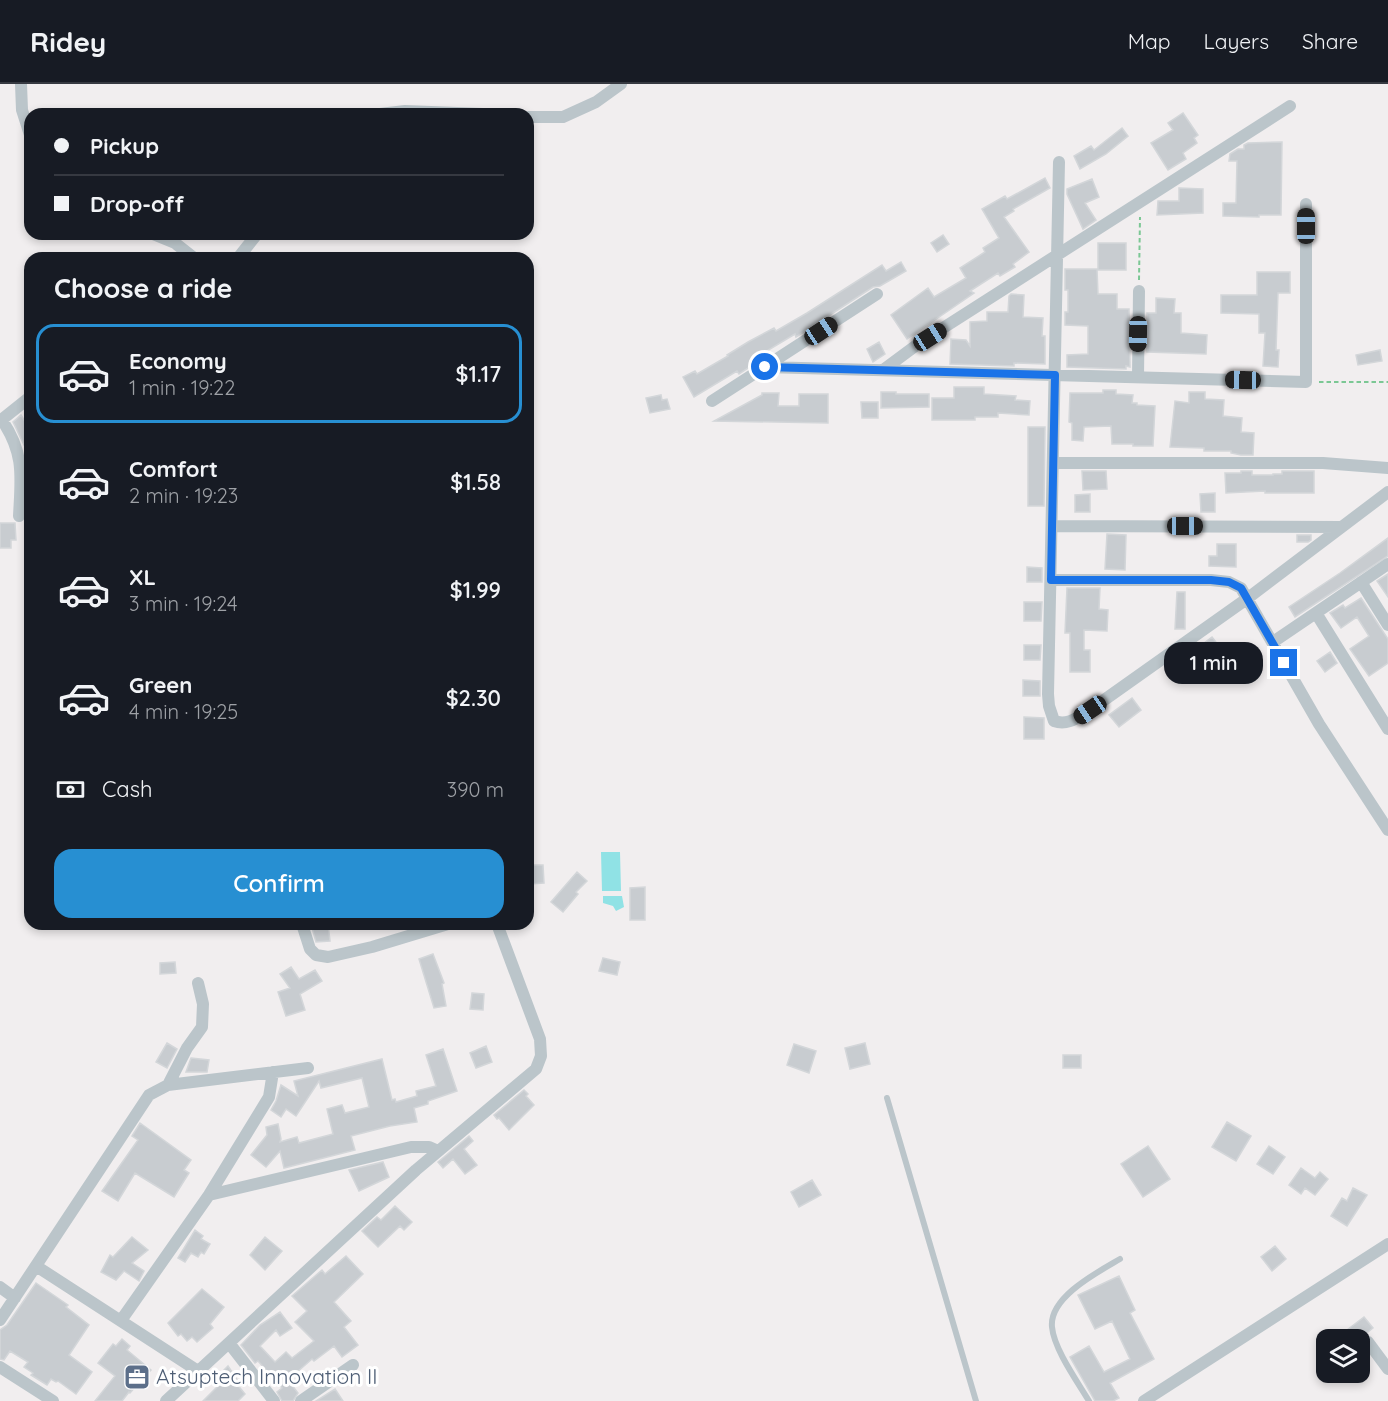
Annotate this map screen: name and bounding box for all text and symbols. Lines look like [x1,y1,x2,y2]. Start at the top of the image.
text: Ridey [30,24,106,59]
text: Map [1128,28,1171,54]
text: Layers [1204,28,1269,54]
text: Share [1302,28,1358,54]
text: Pickup [90,132,159,160]
text: Drop-off [90,190,184,218]
car [1297,208,1315,244]
text: Choose a ride [54,271,232,305]
car [801,314,841,348]
car [1129,316,1147,352]
car [910,320,950,354]
icon: car [57,347,111,401]
text: Economy [129,347,227,375]
route start [751,353,778,380]
text: $1.17 [456,360,501,388]
car [1225,371,1261,389]
text: 1 min · 19:22 [129,375,235,400]
icon: car [57,455,111,509]
text: Comfort [129,455,218,483]
text: $1.58 [450,468,501,496]
text: 2 min · 19:23 [129,483,238,508]
car [1167,517,1203,535]
icon: car [57,563,111,617]
text: XL [129,563,156,591]
text: $1.99 [450,576,501,604]
text: 3 min · 19:24 [129,591,237,616]
callout: 1 min [1164,642,1263,684]
route end [1270,649,1297,676]
text: 1 min [1190,650,1237,675]
icon: car [57,671,111,725]
text: Green [129,671,192,699]
text: $2.30 [446,684,501,712]
car [1070,692,1110,728]
text: 4 min · 19:25 [129,699,238,724]
icon: cash [54,773,87,806]
text: Cash [102,775,153,803]
text: 390 m [447,777,504,802]
button: Confirm [54,849,504,918]
map controls [1316,1329,1370,1383]
button: layers [1316,1329,1370,1383]
office icon: Atsuptech Innovation II [122,1362,152,1392]
place label: Atsuptech Innovation II [156,1363,378,1389]

